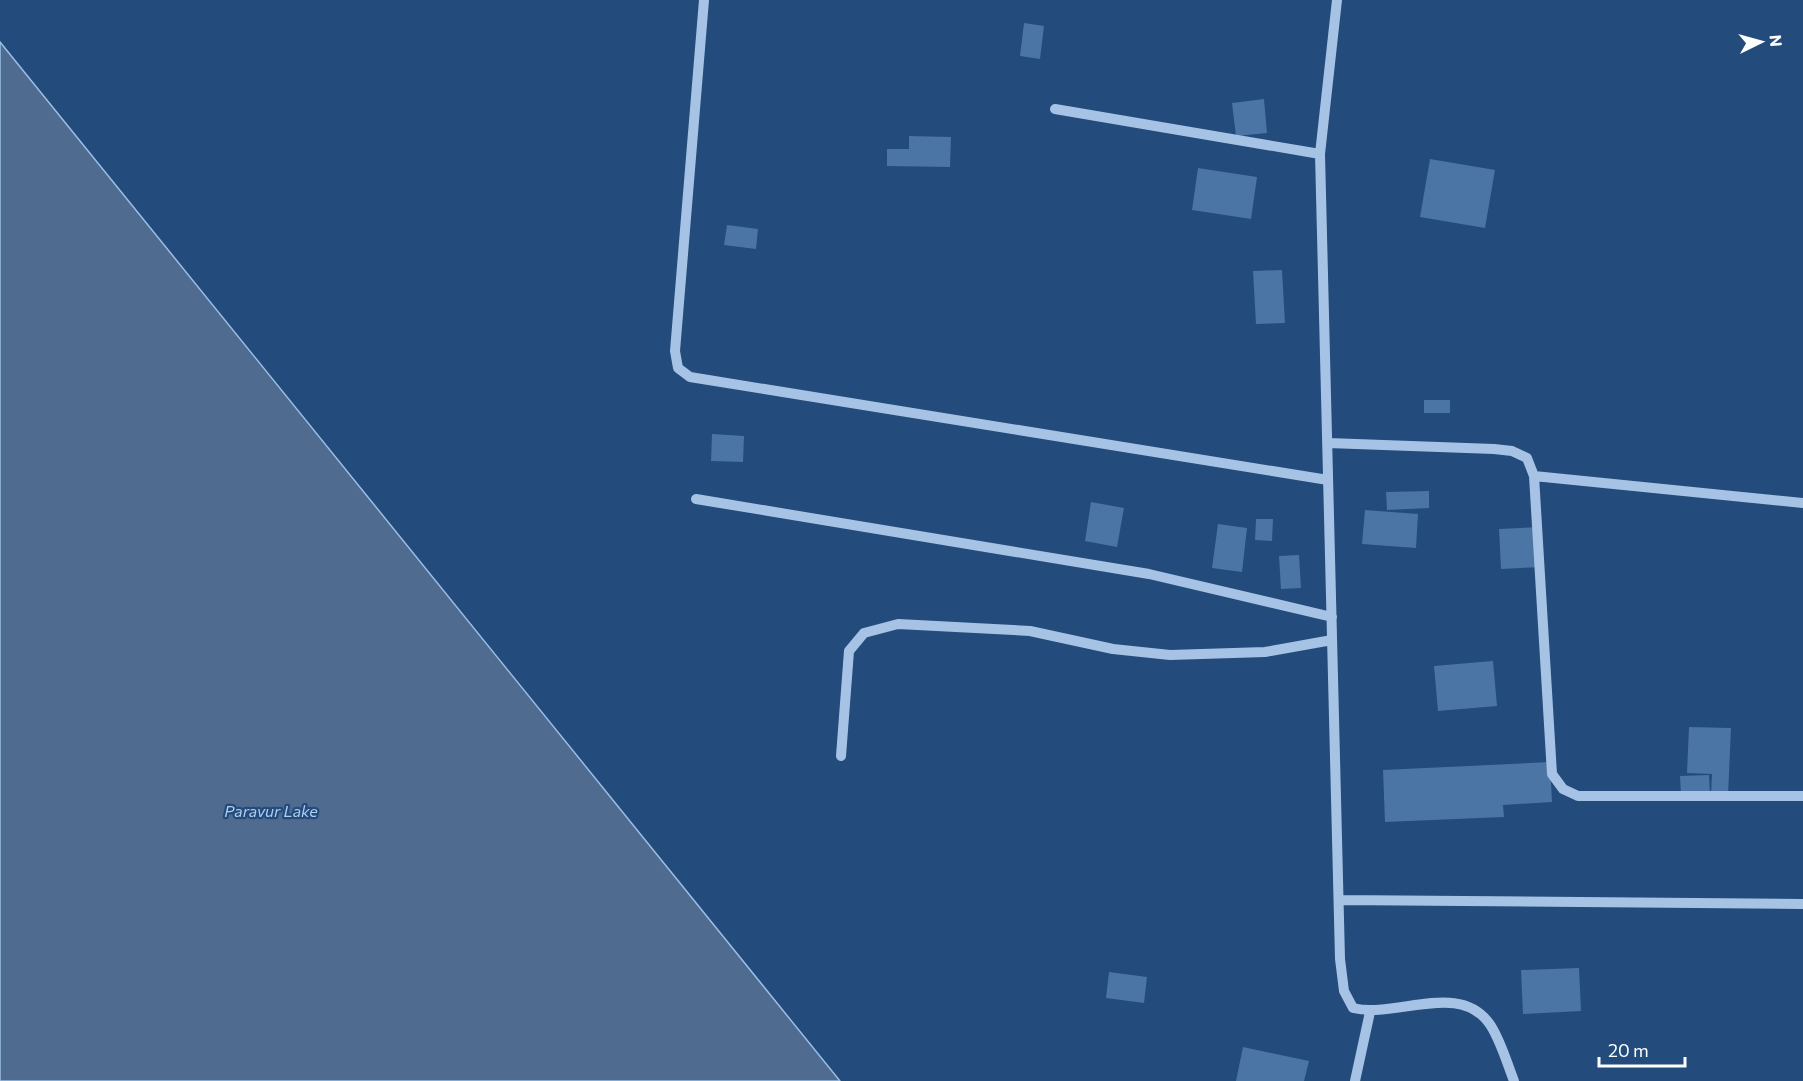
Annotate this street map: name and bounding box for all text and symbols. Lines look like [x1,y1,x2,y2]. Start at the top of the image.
north arrow [1731,12,1791,72]
text: N [1766,34,1786,47]
water label: Paravur Lake [224,801,318,820]
scale bar [1599,1030,1684,1068]
text: 20 m [1608,1039,1649,1061]

